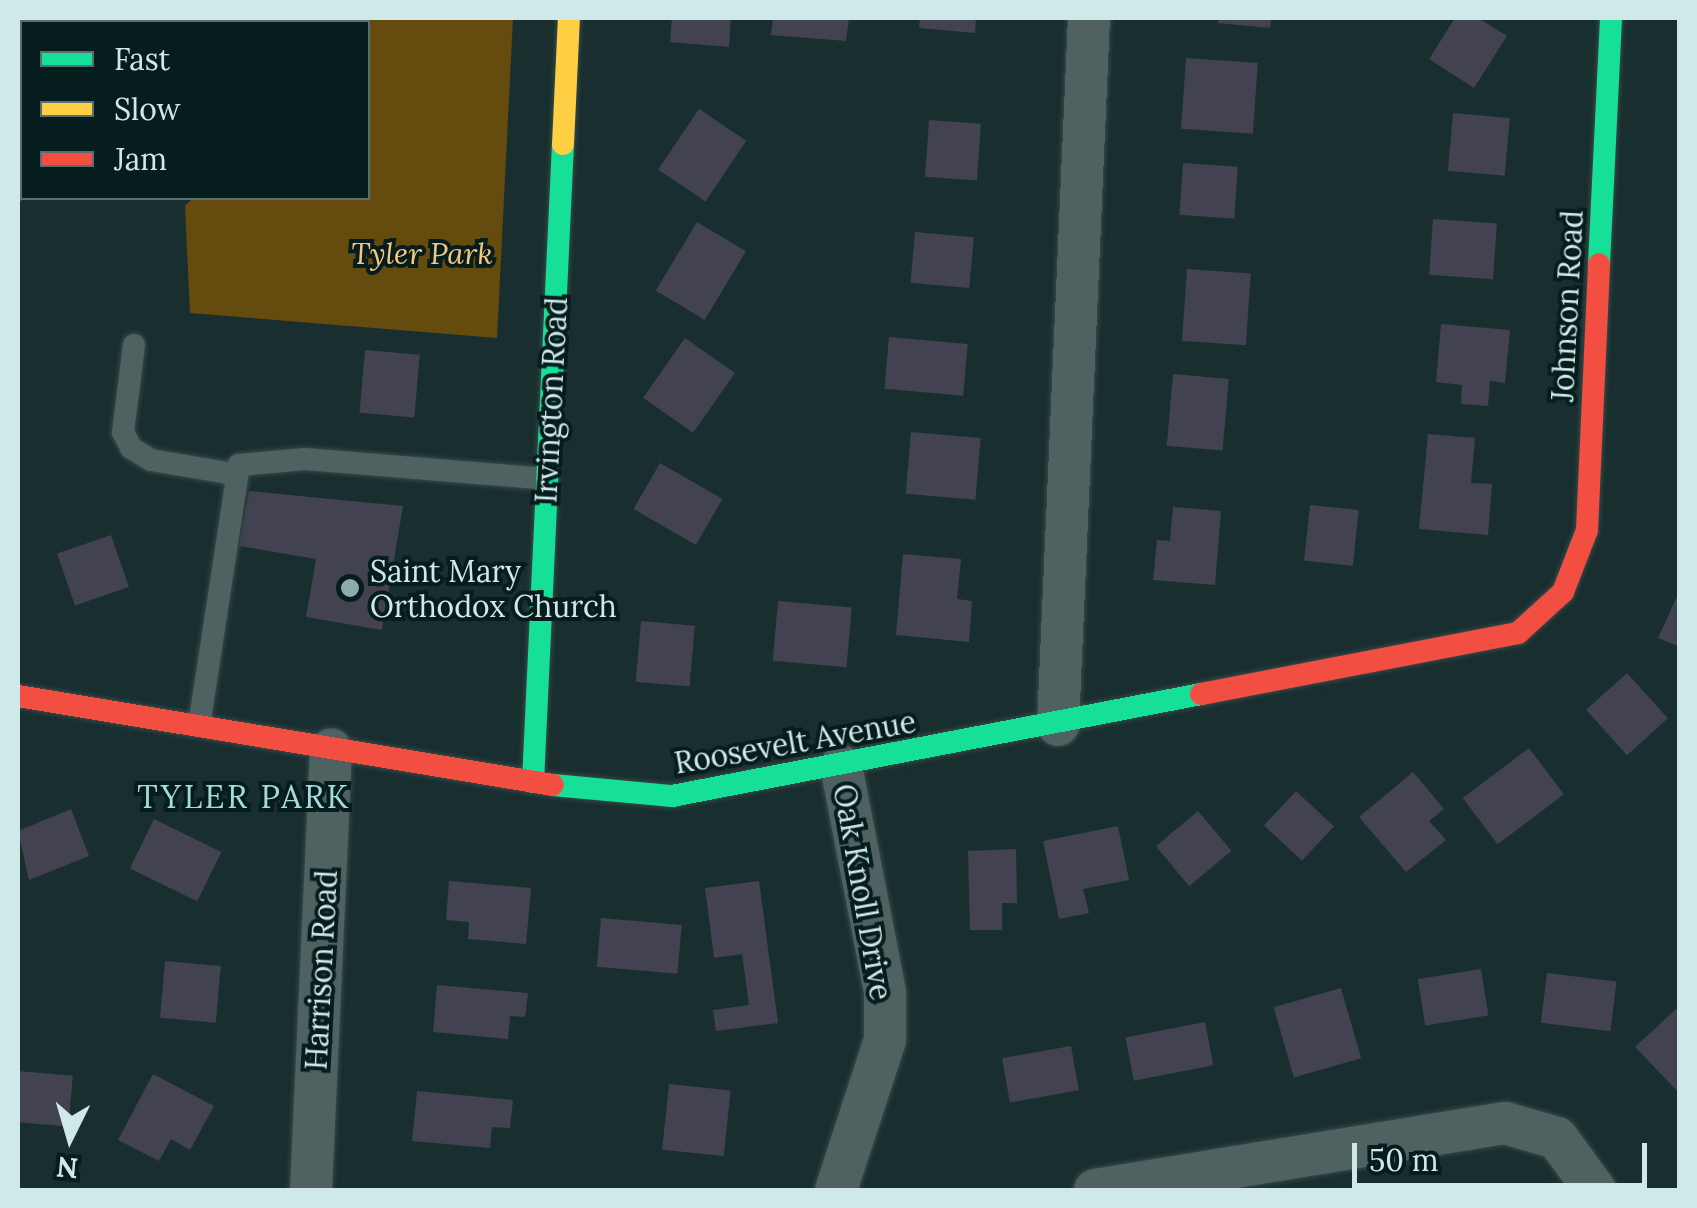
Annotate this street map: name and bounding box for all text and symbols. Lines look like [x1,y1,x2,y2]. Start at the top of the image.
legend [20,20,370,200]
text: Fast [114,40,170,78]
text: Slow [114,90,180,128]
text: Jam [114,140,167,178]
street label: Johnson Road [1544,209,1590,403]
park label: Tyler Park [351,235,493,271]
street label: Irvington Road [528,296,574,504]
place label: Saint Mary Orthodox Church [370,553,617,624]
marker: Saint Mary Orthodox Church [339,577,361,599]
street label: Roosevelt Avenue [671,703,919,781]
district label: TYLER PARK [137,778,351,816]
street label: Oak Knoll Drive [826,781,900,1003]
street label: Harrison Road [298,869,344,1071]
north arrow [20,1088,120,1188]
scale bar [1357,1123,1652,1185]
text: 50 m [1369,1141,1439,1179]
text: N [55,1149,80,1187]

